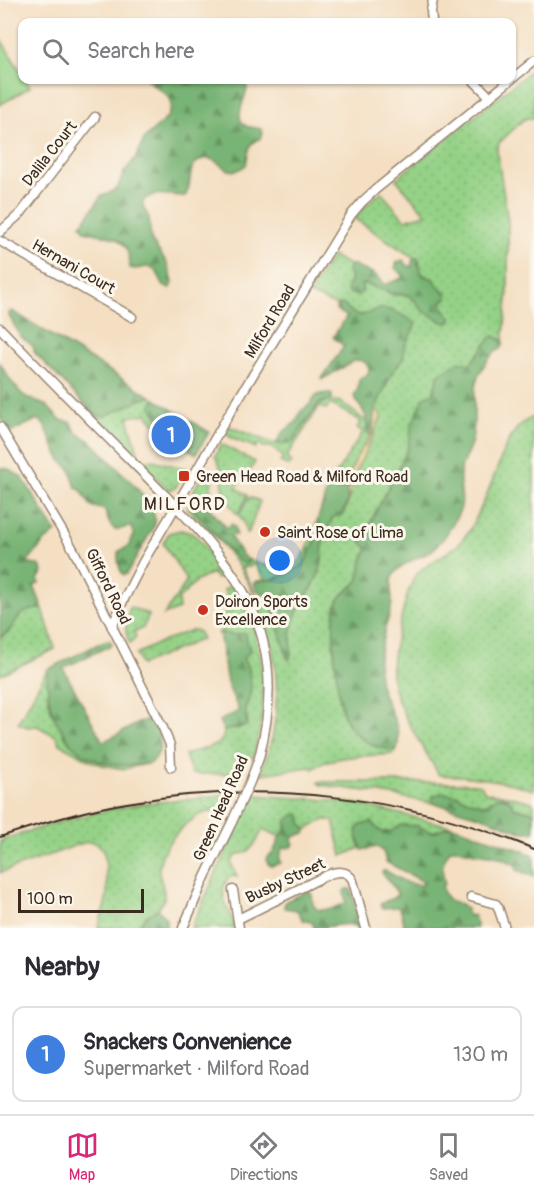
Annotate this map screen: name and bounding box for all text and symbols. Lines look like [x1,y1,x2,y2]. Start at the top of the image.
search box [18,18,516,84]
icon: search [39,35,72,68]
text: Search here [87,37,194,65]
street label: Dalila Court [18,116,82,190]
street label: Hernani Court [28,235,119,299]
street label: Milford Road [240,281,300,362]
pin: 1 [152,412,190,458]
place label: Green Head Road & Milford Road [196,467,408,487]
marker: Green Head Road & Milford Road [177,469,191,483]
district label: MILFORD [144,493,226,516]
place label: Saint Rose of Lima [277,523,403,543]
marker: Saint Rose of Lima [258,525,272,539]
street label: Gifford Road [81,545,135,628]
your location [265,546,294,575]
place label: Doiron Sports Excellence [215,592,308,630]
marker: Doiron Sports Excellence [196,603,210,617]
street label: Green Head Road [189,753,253,864]
street label: Busby Street [242,853,329,908]
scale bar [18,886,144,914]
text: 100 m [27,889,73,909]
text: Nearby [24,951,100,983]
text: Snackers Convenience [83,1028,291,1056]
text: 1 [42,1042,49,1067]
text: 130 m [453,1042,508,1067]
text: Supermarket · Milford Road [83,1056,309,1081]
tab: Map [66,1129,99,1185]
tab: Directions [230,1129,298,1185]
tab: Saved [429,1129,468,1185]

